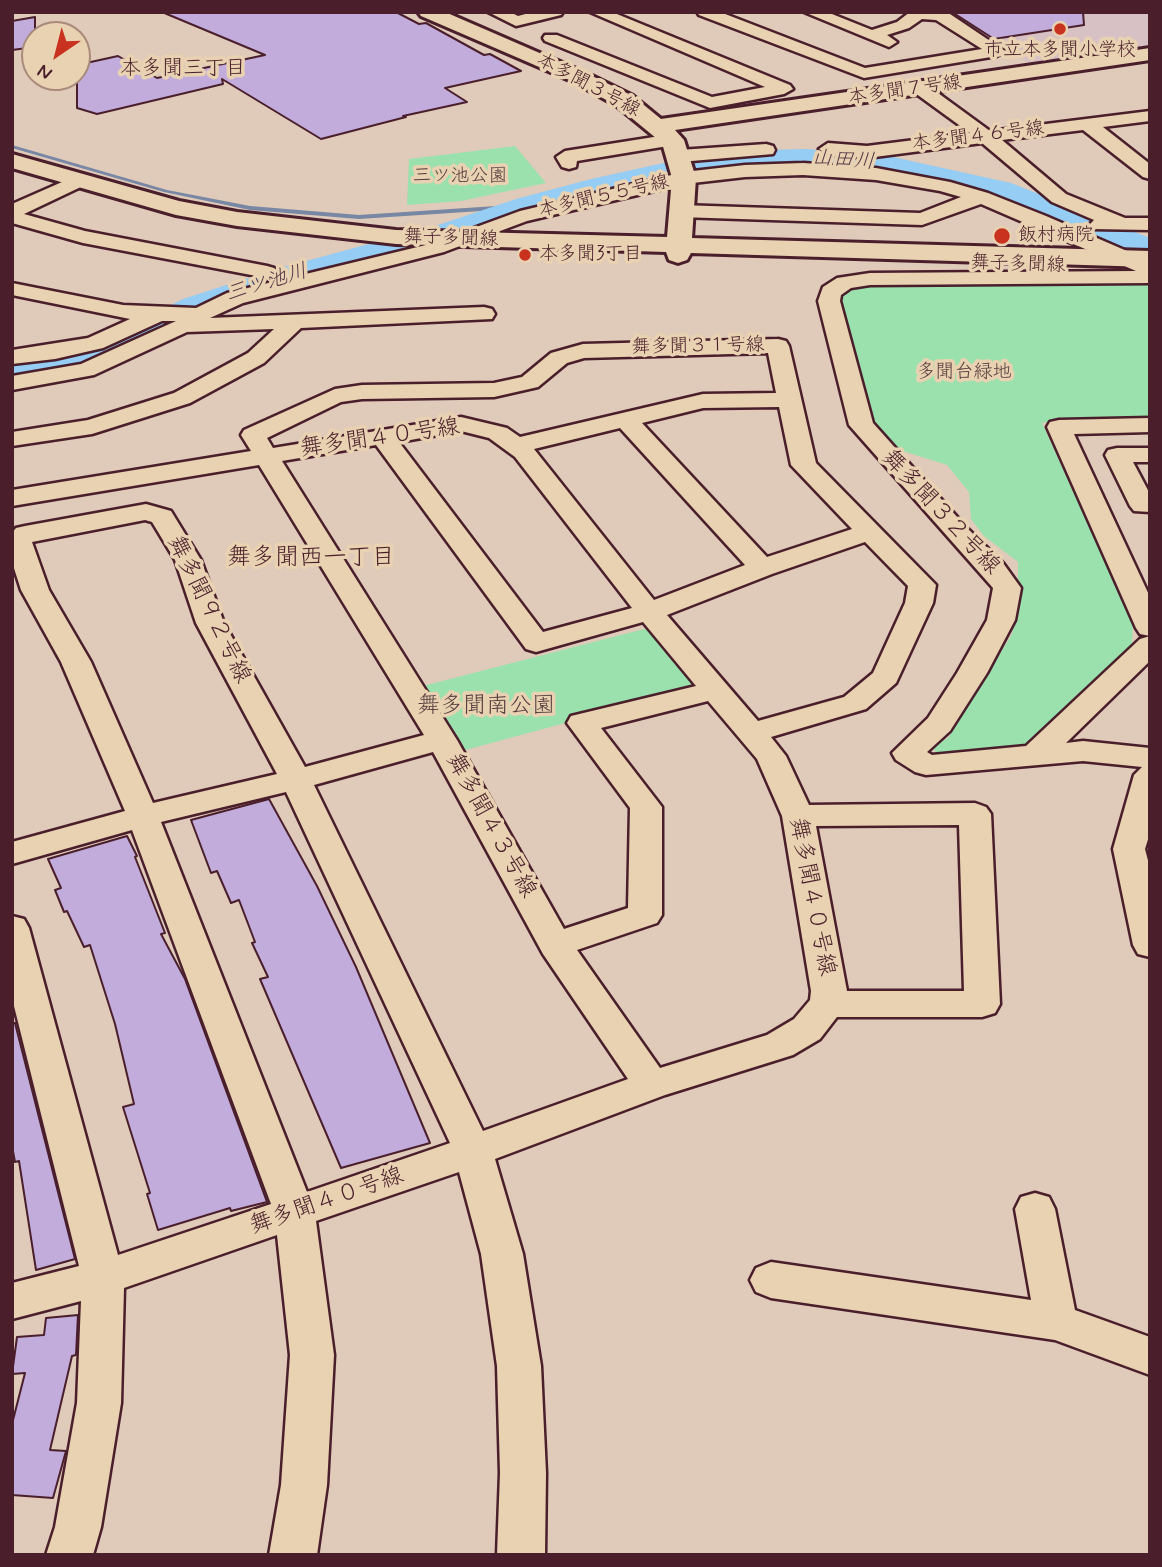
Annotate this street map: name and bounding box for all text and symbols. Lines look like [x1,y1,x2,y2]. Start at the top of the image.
north arrow [21,21,91,91]
marker: 市立本多聞小学校 [1052,21,1068,37]
place label: 市立本多聞小学校 [984,40,1136,62]
street label: 本多聞３号線 [532,49,644,123]
district label: 本多聞三丁目 [120,57,246,83]
text: N [32,58,57,86]
street label: 本多聞７号線 [847,72,963,110]
street label: 本多聞４６号線 [911,118,1045,156]
water label: 山田川 [811,146,875,176]
park label: 三ツ池公園 [413,166,507,188]
street label: 本多聞５５号線 [537,171,671,223]
place label: 飯村病院 [1018,225,1094,247]
street label: 舞子多聞線 [403,226,499,252]
marker: 飯村病院 [992,226,1012,246]
place label: 本多聞3丁目 [539,244,643,266]
marker: 本多聞3丁目 [517,247,533,263]
street label: 舞子多聞線 [970,252,1066,278]
water label: 三ツ池川 [223,260,311,308]
street label: 舞多聞３１号線 [631,334,765,360]
park label: 多聞台緑地 [917,362,1011,384]
street label: 舞多聞４０号線 [298,414,462,464]
street label: 舞多聞３２号線 [875,445,1005,581]
street label: 舞多聞９２号線 [160,532,256,688]
district label: 舞多聞西一丁目 [227,545,395,573]
park label: 舞多聞南公園 [417,693,555,721]
street label: 舞多聞４３号線 [439,749,541,903]
street label: 舞多聞４０号線 [782,815,840,979]
street label: 舞多聞４０号線 [246,1163,408,1241]

